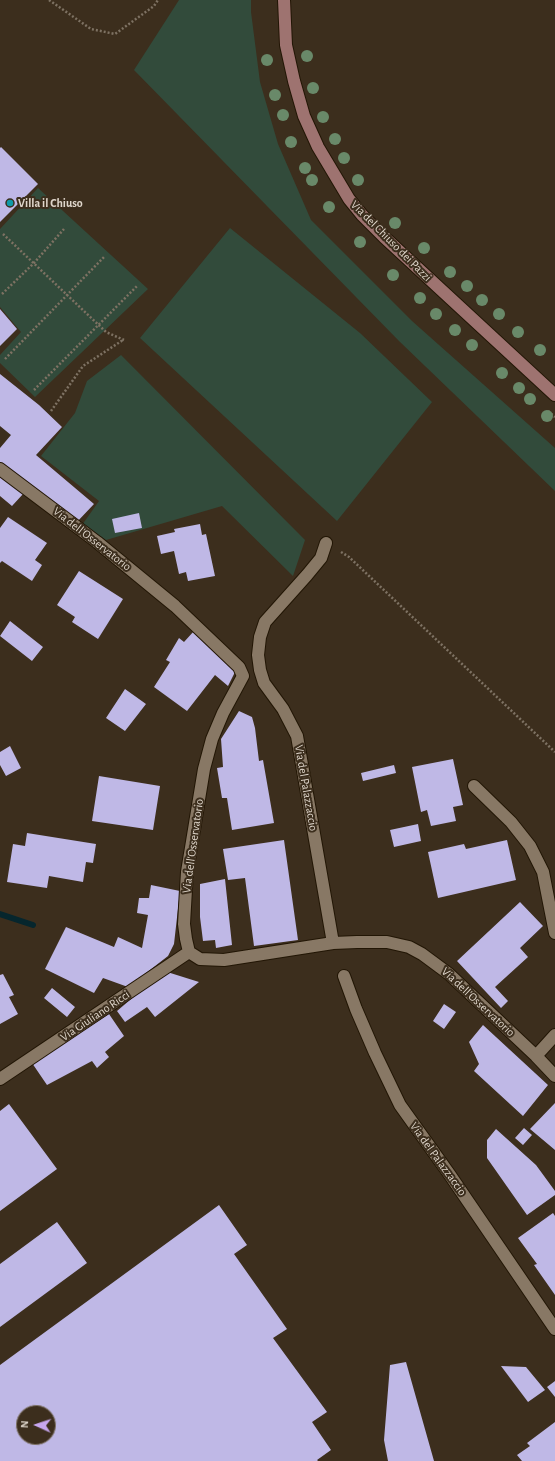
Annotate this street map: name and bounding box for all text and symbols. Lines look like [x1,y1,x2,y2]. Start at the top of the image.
place label: Villa il Chiuso [18,196,83,210]
marker: Villa il Chiuso [5,198,15,208]
street label: Via del Chiuso dei Pazzi [348,198,434,284]
street label: Via dell'Osservatorio [50,504,134,574]
street label: Via del Palazzaccio [291,744,321,832]
street label: Via dell'Osservatorio [179,798,207,894]
street label: Via dell'Osservatorio [438,964,518,1040]
street label: Via Giuliano Ricci [58,988,132,1044]
street label: Via del Palazzaccio [407,1119,469,1199]
north arrow [16,1405,56,1445]
text: N [19,1420,30,1429]

